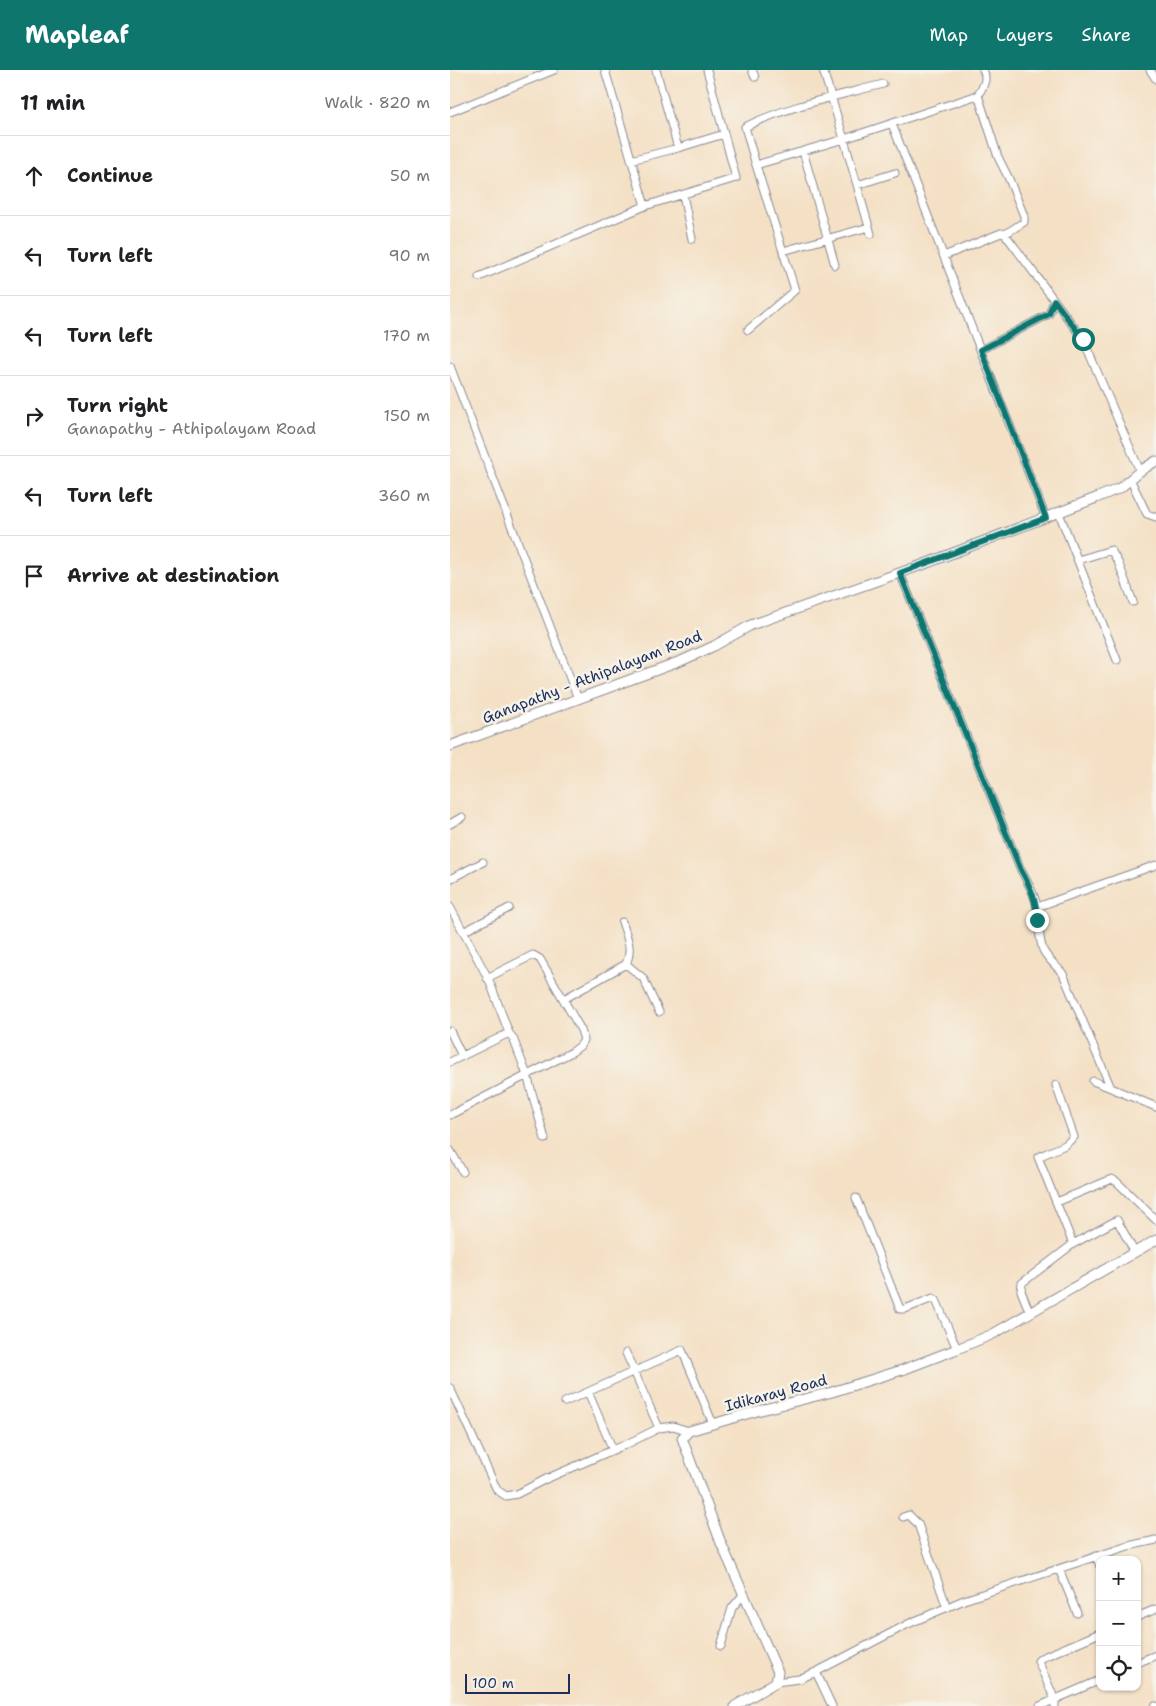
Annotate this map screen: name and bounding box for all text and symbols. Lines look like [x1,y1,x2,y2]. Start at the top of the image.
text: Mapleaf [25,19,129,51]
text: Map [930,23,968,47]
text: Layers [996,23,1053,47]
text: Share [1081,23,1131,47]
text: 11 min [20,89,85,117]
text: Walk · 820 m [325,92,430,113]
icon: ahead [20,162,48,190]
text: Continue [67,163,153,188]
text: 50 m [390,165,430,186]
icon: left [20,242,48,270]
text: Turn left [67,243,153,268]
text: 90 m [389,245,430,266]
icon: left [20,322,48,350]
text: Turn left [67,323,153,348]
text: 170 m [383,325,430,346]
route start [1072,328,1095,351]
text: Turn right [67,393,168,418]
icon: right [20,402,48,430]
text: 150 m [383,405,430,426]
text: Ganapathy - Athipalayam Road [67,418,316,439]
icon: left [20,482,48,510]
text: Turn left [67,483,153,508]
text: 360 m [378,485,430,506]
icon: arrive [20,562,48,590]
text: Arrive at destination [67,563,279,588]
street label: Ganapathy - Athipalayam Road [479,626,705,728]
route end [1026,909,1049,932]
street label: Idikaray Road [723,1370,830,1416]
map controls [1096,1556,1141,1691]
button: + [1096,1556,1141,1601]
button: − [1096,1601,1141,1646]
button: locate [1096,1646,1141,1691]
scale bar [465,1671,570,1694]
text: 100 m [472,1674,514,1692]

